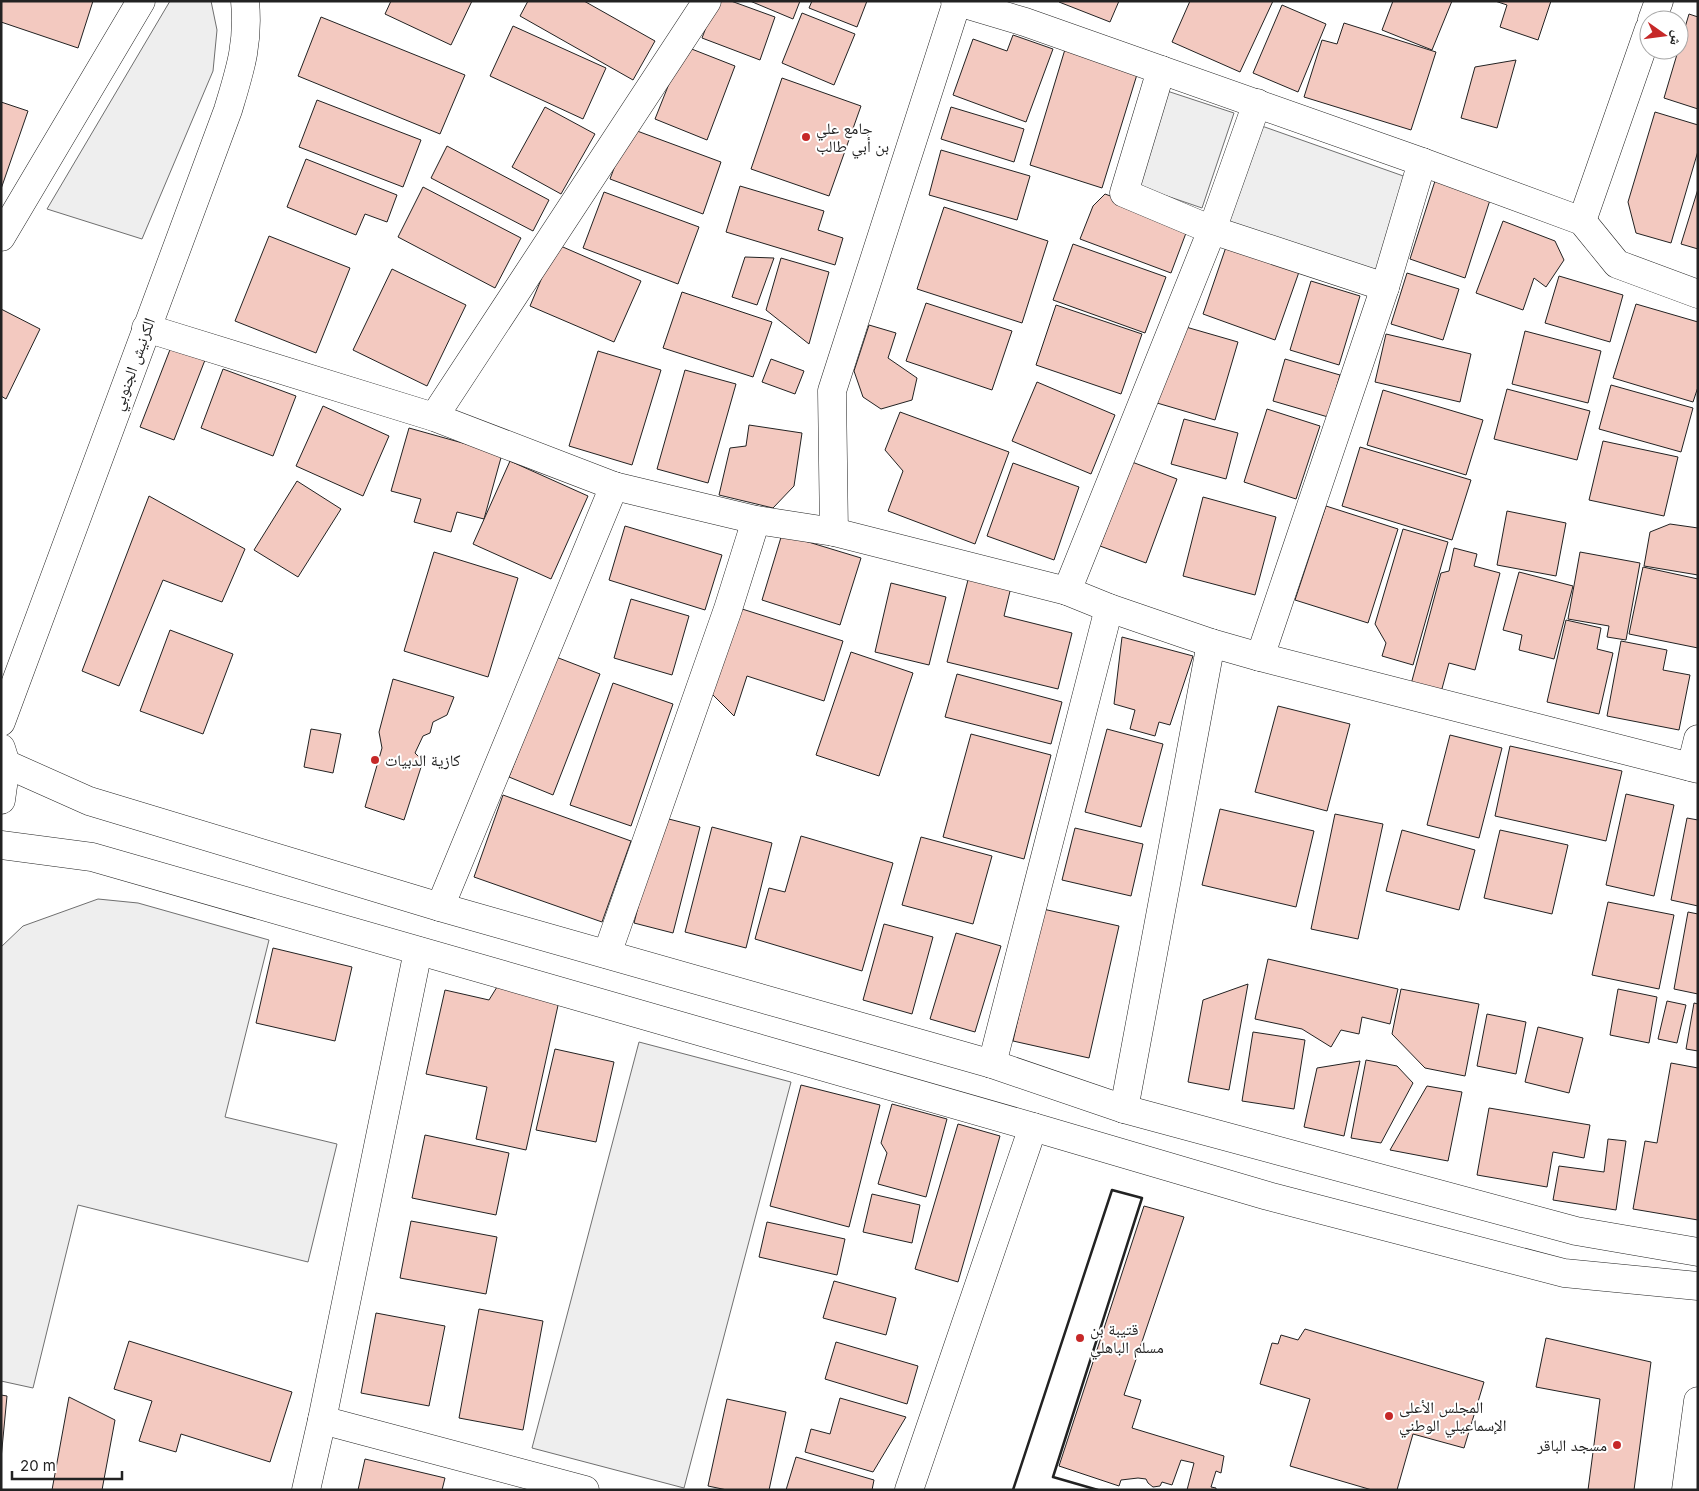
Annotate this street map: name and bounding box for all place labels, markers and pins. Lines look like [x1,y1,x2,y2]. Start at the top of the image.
place label: جامع علي بن أبي طالب [816,118,889,159]
marker: جامع علي بن أبي طالب [800,131,812,143]
place label: كازية الدبيات [385,750,461,770]
marker: كازية الدبيات [369,754,381,766]
place label: قتيبة بن مسلم الباهلي [1090,1319,1164,1360]
marker: قتيبة بن مسلم الباهلي [1074,1332,1086,1344]
place label: المجلس الأعلى الإسماعيلي الوطني [1399,1397,1506,1438]
marker: المجلس الأعلى الإسماعيلي الوطني [1383,1410,1395,1422]
place label: مسجد الباقر [1536,1435,1607,1455]
marker: مسجد الباقر [1611,1439,1623,1451]

